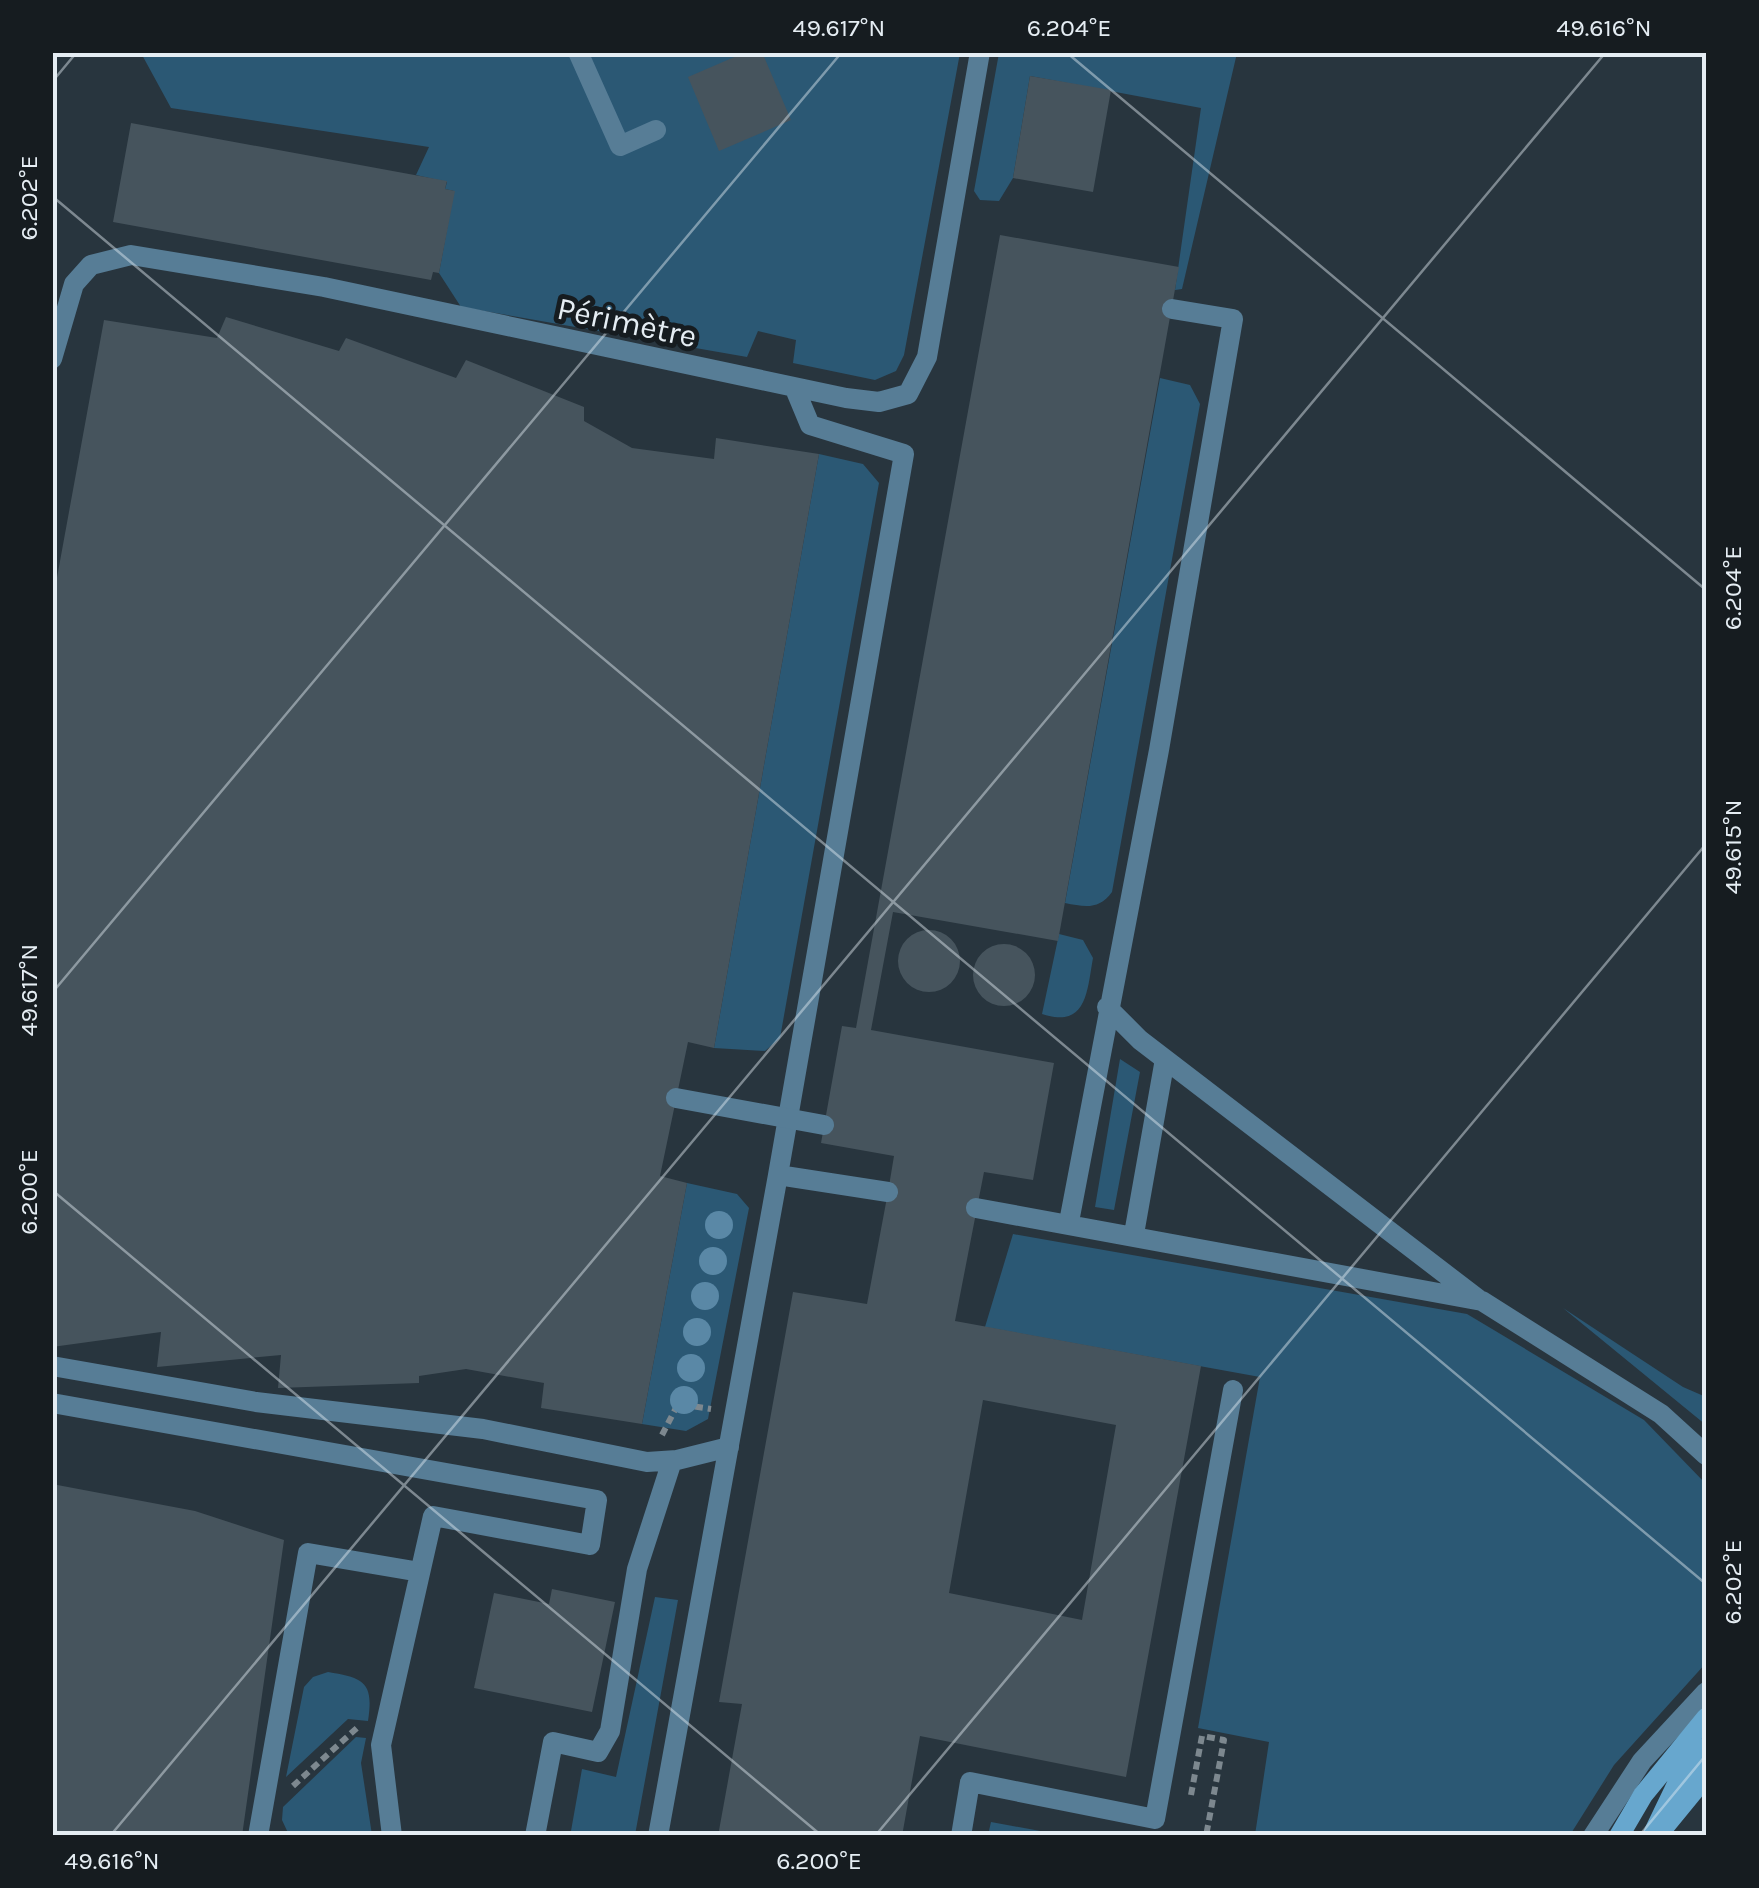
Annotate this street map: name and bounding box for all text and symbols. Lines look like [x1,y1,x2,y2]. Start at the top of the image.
text: 49.617°N [793,13,885,42]
text: 6.204°E [1027,13,1111,42]
text: 49.616°N [1556,13,1652,42]
text: 6.202°E [14,155,43,241]
street label: Périmètre [554,290,700,355]
text: 6.204°E [1718,546,1747,630]
text: 49.615°N [1718,799,1747,895]
text: 49.617°N [14,944,43,1036]
text: 6.200°E [14,1149,43,1235]
text: 6.202°E [1718,1539,1747,1625]
text: 49.616°N [64,1846,160,1875]
text: 6.200°E [776,1846,862,1875]

